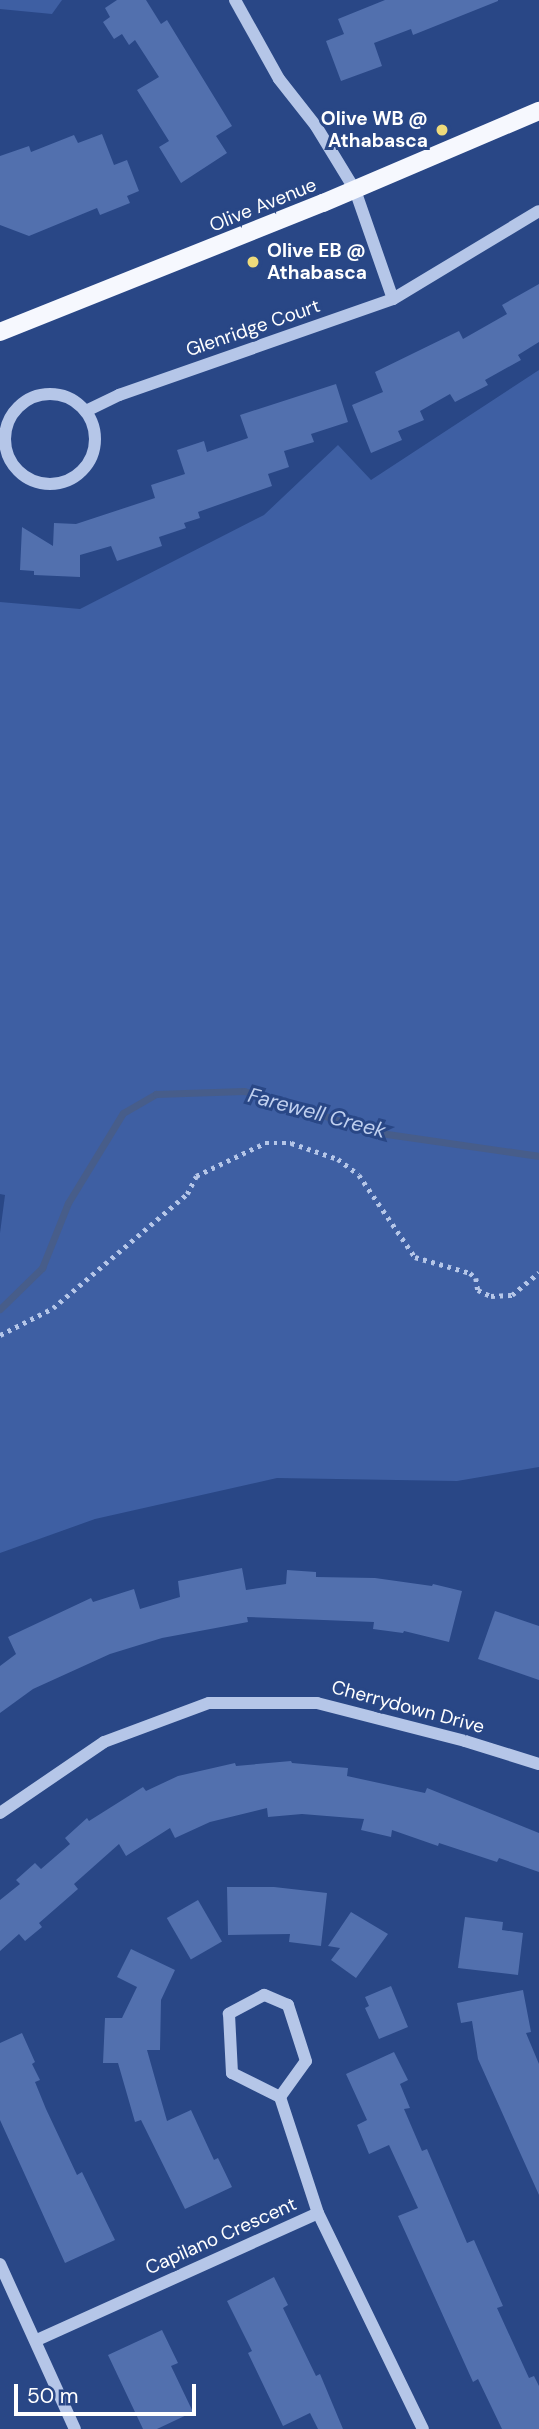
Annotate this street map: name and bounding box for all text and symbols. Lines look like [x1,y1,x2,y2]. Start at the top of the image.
place label: Olive WB @ Athabasca [321,108,428,152]
marker: Olive WB @ Athabasca [434,122,450,138]
street label: Olive Avenue [206,173,320,237]
place label: Olive EB @ Athabasca [267,240,367,284]
marker: Olive EB @ Athabasca [245,254,261,270]
street label: Glenridge Court [183,294,323,362]
water label: Farewell Creek [245,1083,389,1143]
street label: Cherrydown Drive [329,1676,487,1738]
street label: Capilano Crescent [142,2192,300,2280]
scale bar [18,2370,200,2414]
text: 50 m [27,2382,78,2410]

